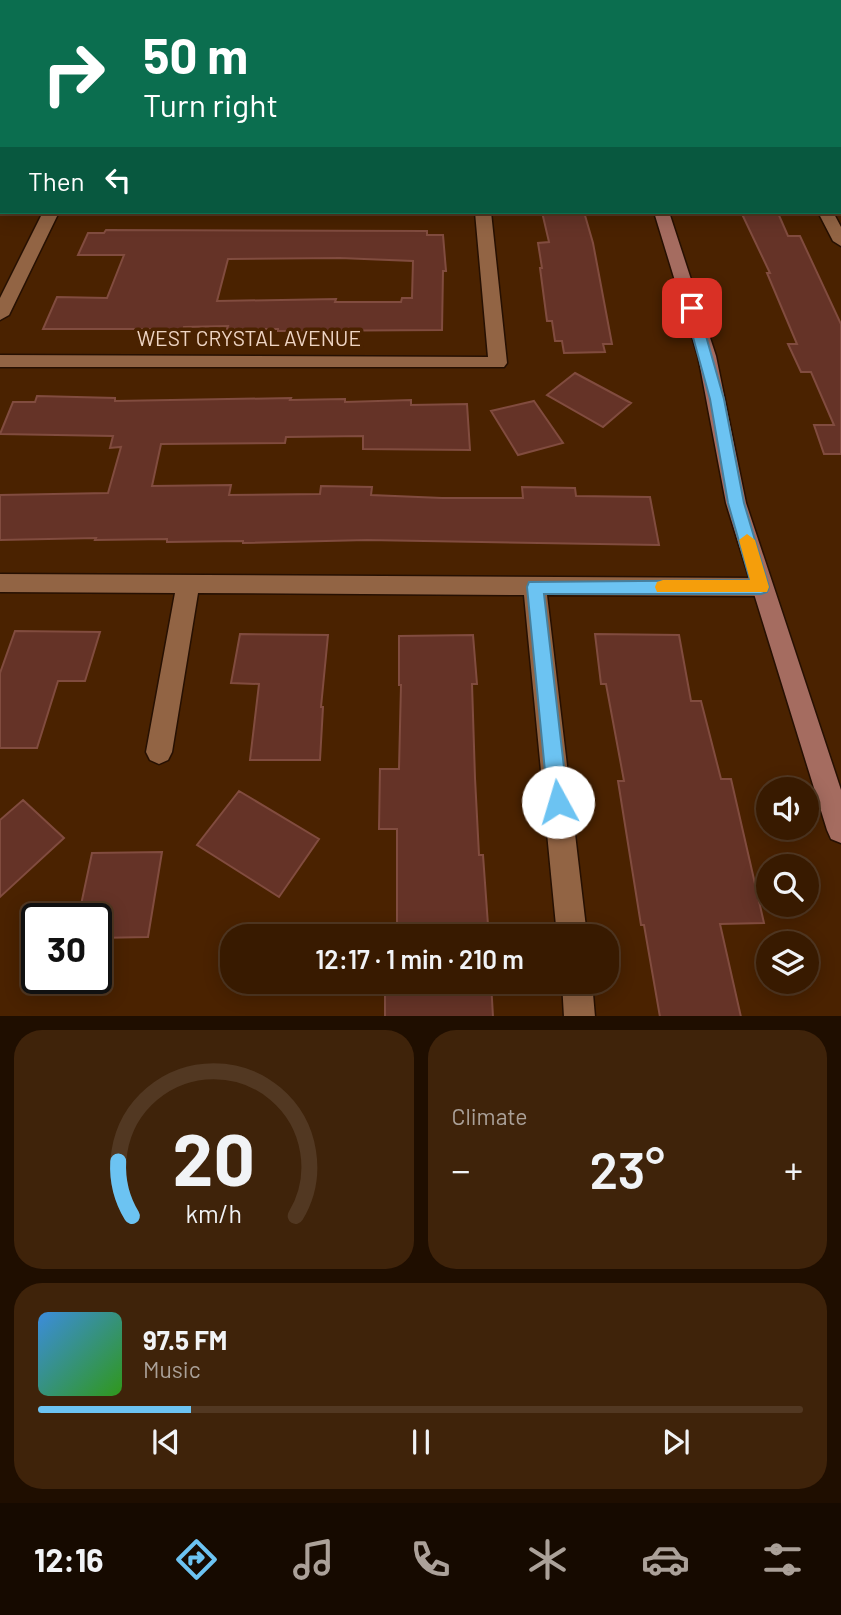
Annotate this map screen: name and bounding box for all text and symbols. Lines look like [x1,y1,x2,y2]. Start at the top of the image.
text: 50 m [143,25,248,84]
icon: right [28,28,119,119]
text: Turn right [143,85,278,123]
icon: left [99,161,137,199]
text: Then [28,165,85,196]
pin [662,278,722,338]
icon: arrive [673,289,711,327]
street label: WEST CRYSTAL AVENUE [137,325,361,350]
position arrow [521,765,595,839]
map controls [756,777,819,994]
button: sound [756,777,819,840]
button: search [756,854,819,917]
speed limit sign: 30 [21,903,112,994]
button: layers [756,931,819,994]
text: 12:17 · 1 min · 210 m [315,943,524,974]
text: Climate [452,1102,528,1130]
text: 20 [173,1113,255,1201]
text: 23° [590,1137,665,1199]
text: − [452,1146,471,1192]
text: + [784,1146,803,1192]
text: km/h [185,1197,242,1227]
text: 97.5 FM [143,1324,227,1355]
text: Music [143,1355,201,1383]
icon: previous [147,1423,185,1461]
icon: pause [402,1423,440,1461]
icon: next [657,1423,695,1461]
icon: directions [172,1535,221,1584]
icon: music [289,1535,338,1584]
icon: phone [406,1535,455,1584]
icon: climate [523,1535,572,1584]
icon: car [641,1535,690,1584]
icon: filters [758,1535,807,1584]
text: 12:16 [34,1540,104,1578]

